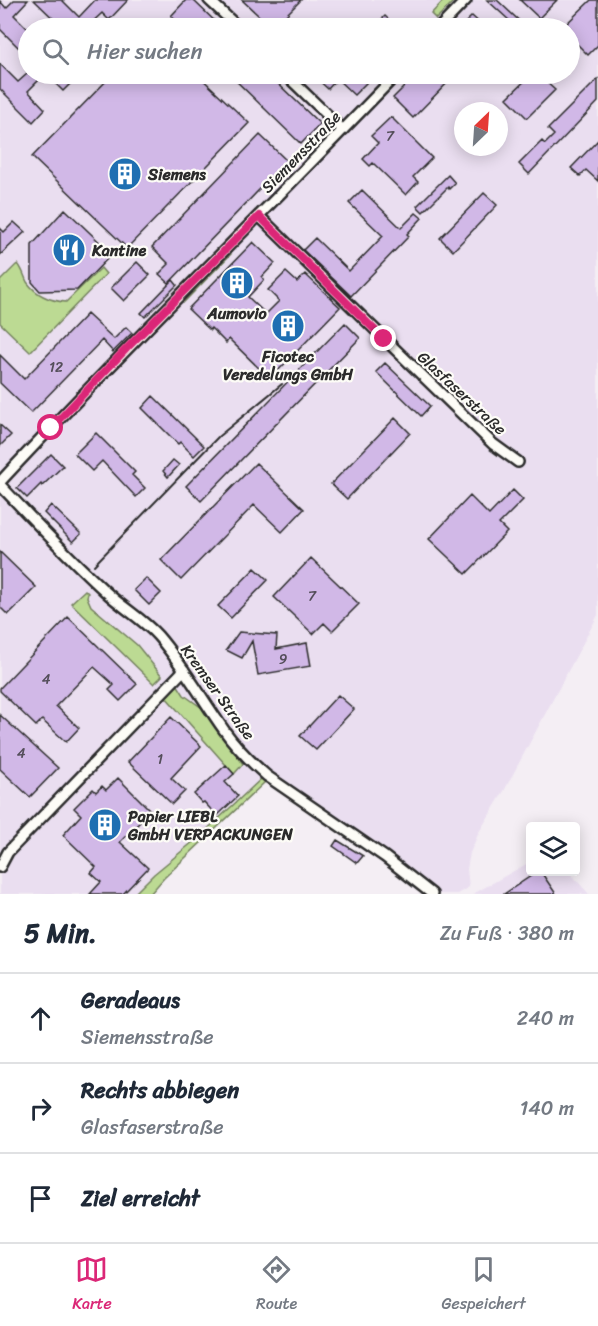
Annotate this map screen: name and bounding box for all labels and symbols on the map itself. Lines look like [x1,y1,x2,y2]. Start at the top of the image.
north arrow [454,102,508,156]
street label: Siemensstraße [254,104,348,200]
house number: 7 [386,124,395,149]
building icon: Siemens [107,156,143,192]
place label: Siemens [147,160,206,189]
restaurant icon: Kantine [51,232,87,268]
place label: Kantine [91,236,146,265]
building icon: Aumovio [219,265,255,301]
place label: Aumovio [206,299,268,328]
building icon: Ficotec Veredelungs GmbH [270,308,306,344]
route end [370,325,396,351]
place label: Ficotec Veredelungs GmbH [223,342,354,389]
street label: Glasfaserstraße [410,344,514,442]
house number: 12 [49,355,63,380]
route start [37,414,63,440]
house number: 7 [308,584,317,609]
street label: Kremser Straße [173,638,263,746]
house number: 9 [279,647,288,672]
house number: 4 [42,667,51,692]
house number: 4 [17,741,26,766]
house number: 1 [157,747,163,772]
place label: Papier LIEBL GmbH VERPACKUNGEN [127,802,294,849]
building icon: Papier LIEBL GmbH VERPACKUNGEN [87,807,123,843]

